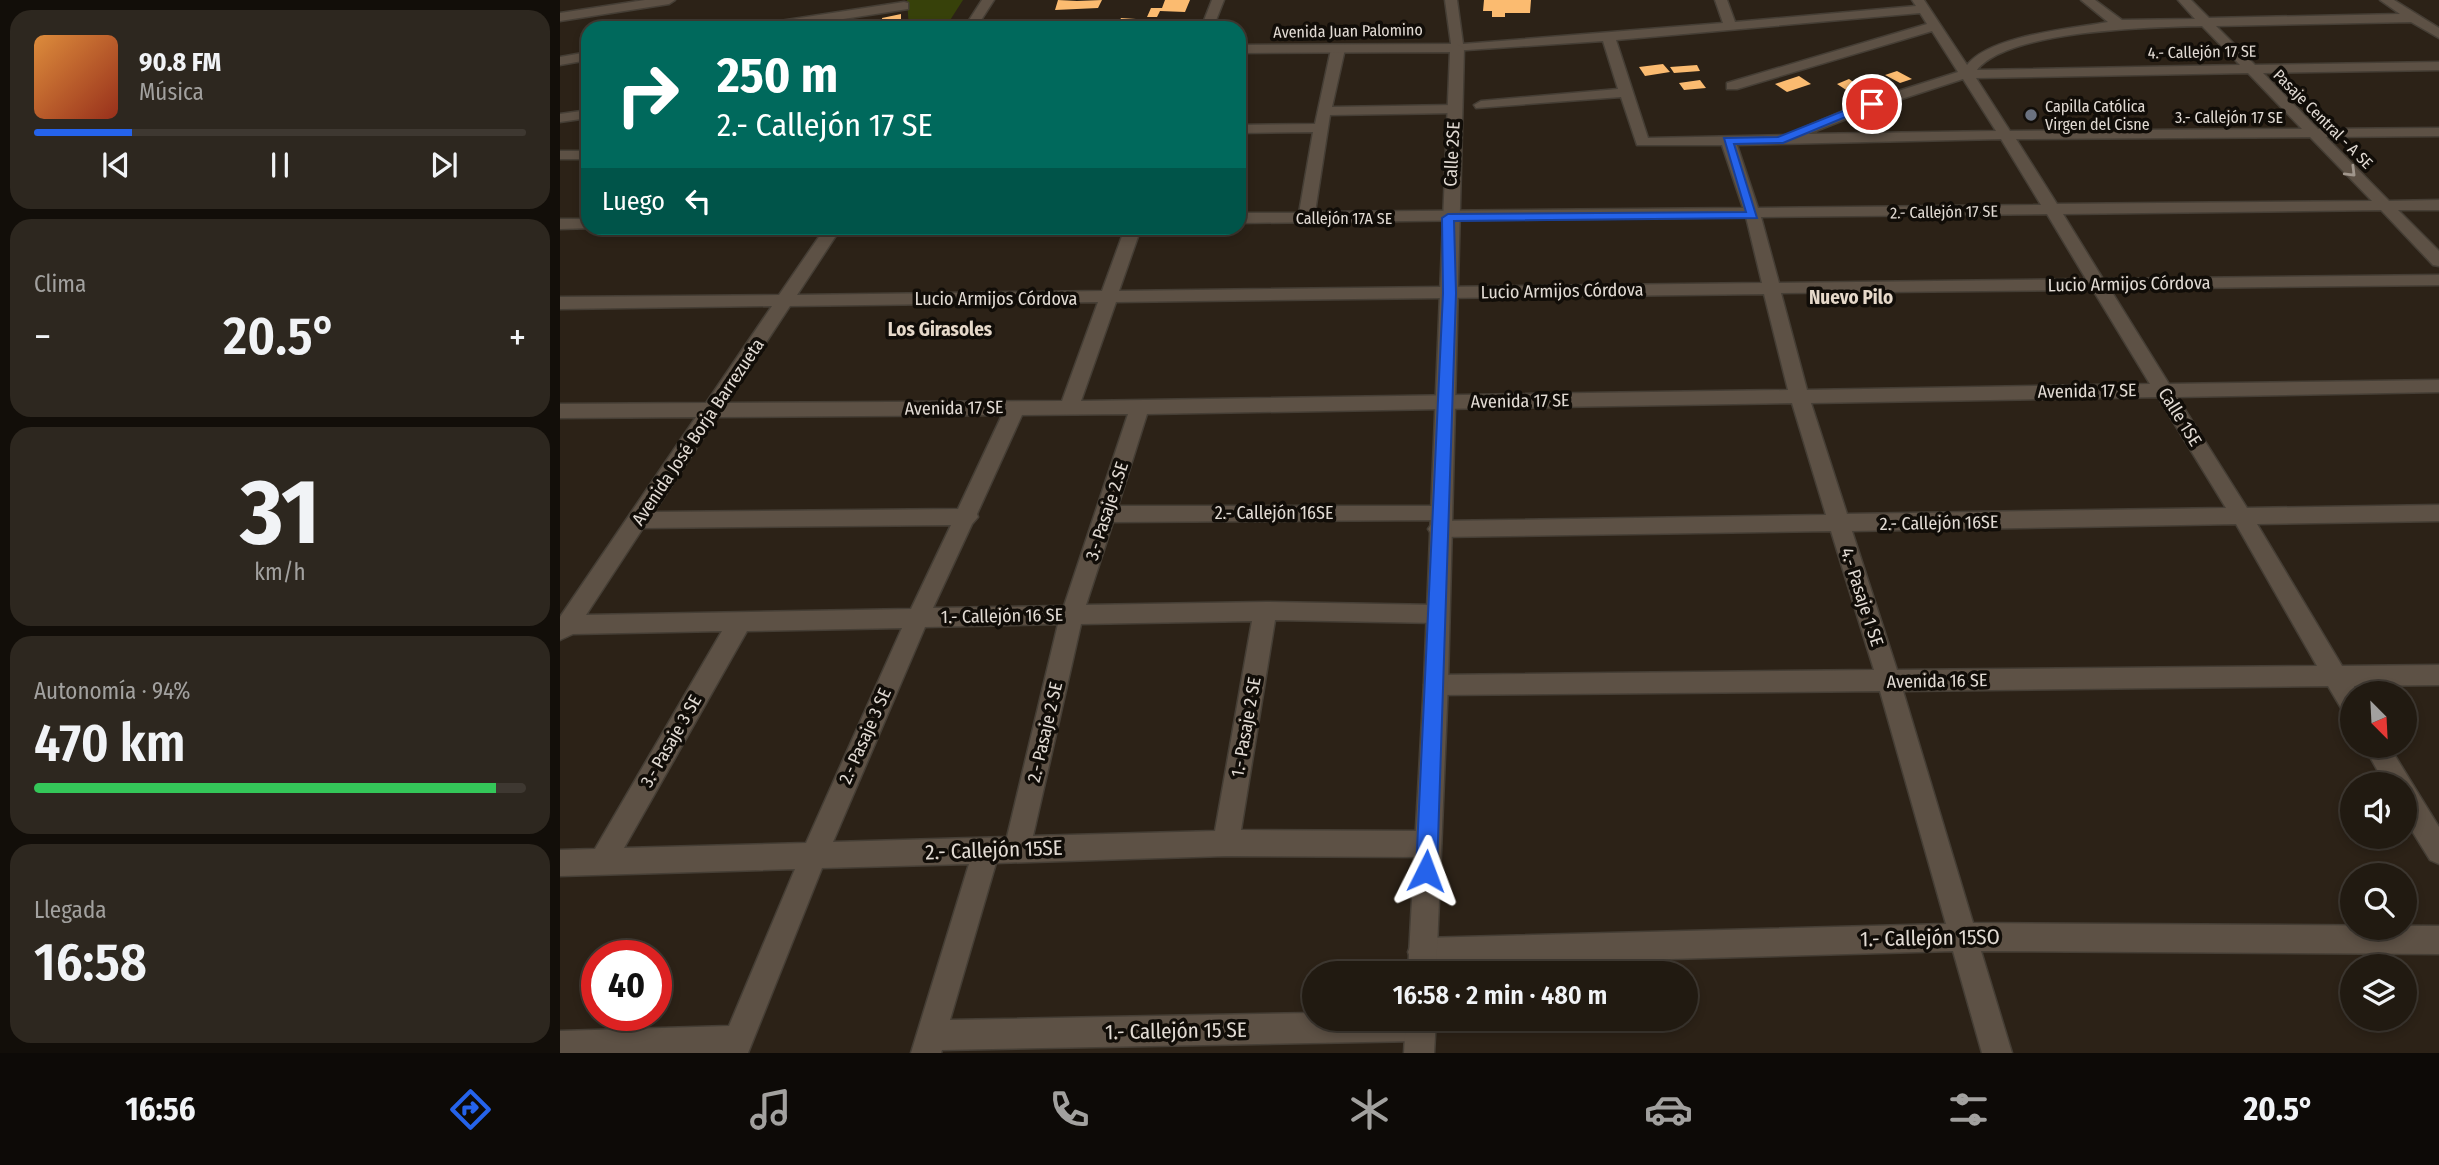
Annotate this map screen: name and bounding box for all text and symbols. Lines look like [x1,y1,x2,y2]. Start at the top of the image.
street label: Avenida Juan Palomino [1273,20,1423,42]
street label: 4.- Callejón 17 SE [2148,42,2256,62]
text: 250 m [717,46,838,105]
text: 90.8 FM [139,47,221,78]
icon: right [602,49,693,140]
street label: Pasaje Central - A SE [2269,65,2377,173]
pin [1842,74,1902,134]
text: Música [139,78,204,106]
icon: arrive [1853,85,1891,123]
place label: Capilla Católica Virgen del Cisne [2045,97,2150,134]
text: 2.- Callejón 17 SE [717,106,933,144]
marker: Capilla Católica Virgen del Cisne [2023,107,2039,123]
street label: 3.- Callejón 17 SE [2175,108,2283,127]
street label: Calle 2SE [1439,121,1465,187]
icon: previous [97,146,135,184]
icon: pause [261,146,299,184]
icon: next [425,146,463,184]
one-way arrow [2343,164,2356,177]
icon: left [679,182,717,220]
text: Luego [602,186,665,217]
street label: 2.- Callejón 17 SE [1890,202,1998,222]
street label: Callejón 17A SE [1296,209,1392,228]
text: Clima [34,270,86,298]
street label: Lucio Armijos Córdova [2047,272,2211,296]
street label: Lucio Armijos Córdova [1480,279,1644,303]
district label: Nuevo Pilo [1809,286,1893,309]
street label: Lucio Armijos Córdova [915,288,1078,310]
text: 20.5° [223,305,337,368]
text: − [34,314,51,360]
text: + [509,314,526,360]
district label: Los Girasoles [888,318,993,341]
street label: Avenida José Borja Barrezueta [627,334,769,530]
street label: Avenida 17 SE [2037,379,2137,403]
street label: Calle 1SE [2154,384,2206,450]
street label: Avenida 17 SE [1470,389,1570,413]
street label: Avenida 17 SE [904,396,1004,420]
text: 31 [240,458,320,567]
street label: 3.- Pasaje 2.SE [1081,459,1133,563]
street label: 2.- Callejón 16SE [1215,502,1333,524]
street label: 2.- Callejón 16SE [1879,511,1999,535]
street label: 4.- Pasaje 1 SE [1836,545,1888,649]
text: km/h [254,558,306,586]
street label: 1.- Callejón 16 SE [941,604,1063,628]
street label: Avenida 16 SE [1887,669,1987,693]
street label: 1.- Pasaje 2 SE [1226,675,1266,779]
text: Autonomía · 94% [34,677,190,705]
street label: 2.- Pasaje 2 SE [1023,680,1067,784]
north arrow [2340,681,2417,758]
map controls [2340,681,2417,1031]
street label: 2.- Pasaje 3 SE [834,685,896,787]
street label: 3.- Pasaje 3 SE [636,691,706,791]
text: 470 km [34,712,186,775]
button: sound [2340,772,2417,849]
position arrow [1389,834,1463,908]
street label: 2.- Callejón 15SE [925,835,1063,865]
button: search [2340,863,2417,940]
text: Llegada [34,896,106,924]
street label: 1.- Callejón 15SO [1860,924,2000,952]
text: 16:58 [34,931,147,994]
speed limit sign: 40 [581,940,672,1031]
button: layers [2340,954,2417,1031]
text: 16:58 · 2 min · 480 m [1393,980,1607,1011]
street label: 1.- Callejón 15 SE [1105,1017,1247,1045]
icon: directions [446,1085,495,1134]
icon: music [746,1085,795,1134]
icon: phone [1045,1085,1094,1134]
icon: climate [1345,1085,1394,1134]
icon: car [1644,1085,1693,1134]
icon: filters [1944,1085,1993,1134]
text: 16:56 [125,1090,196,1128]
text: 20.5° [2243,1090,2314,1128]

